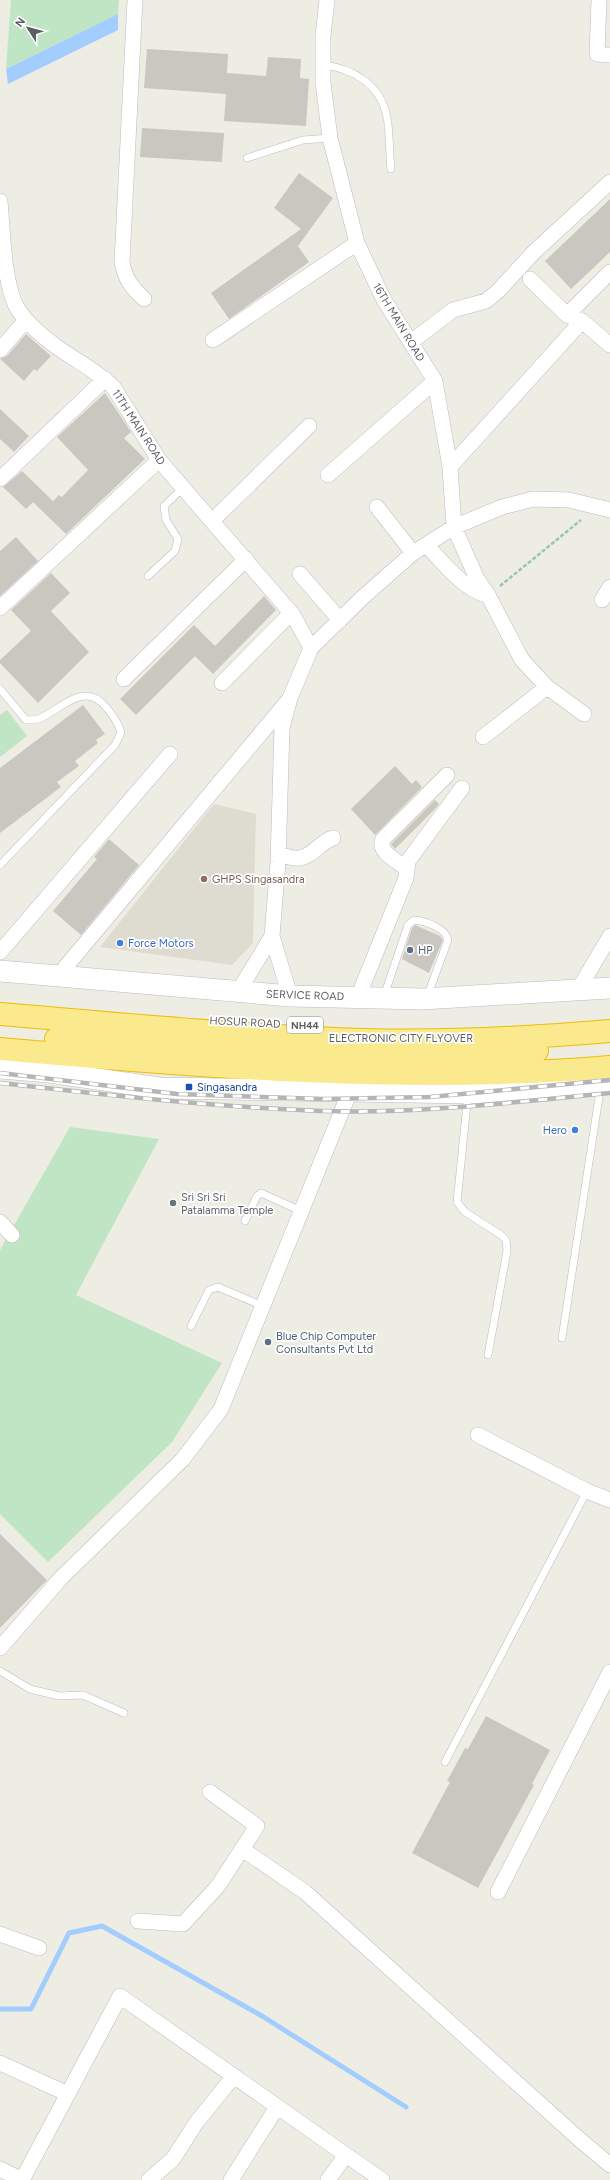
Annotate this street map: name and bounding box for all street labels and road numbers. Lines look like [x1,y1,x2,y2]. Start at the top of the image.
street label: 16TH MAIN ROAD [370,281,427,364]
street label: 11TH MAIN ROAD [109,387,168,468]
street label: SERVICE ROAD [266,988,345,1003]
street label: HOSUR ROAD [209,1014,281,1031]
road number: NH44 [287,1017,323,1033]
street label: ELECTRONIC CITY FLYOVER [329,1032,473,1045]

